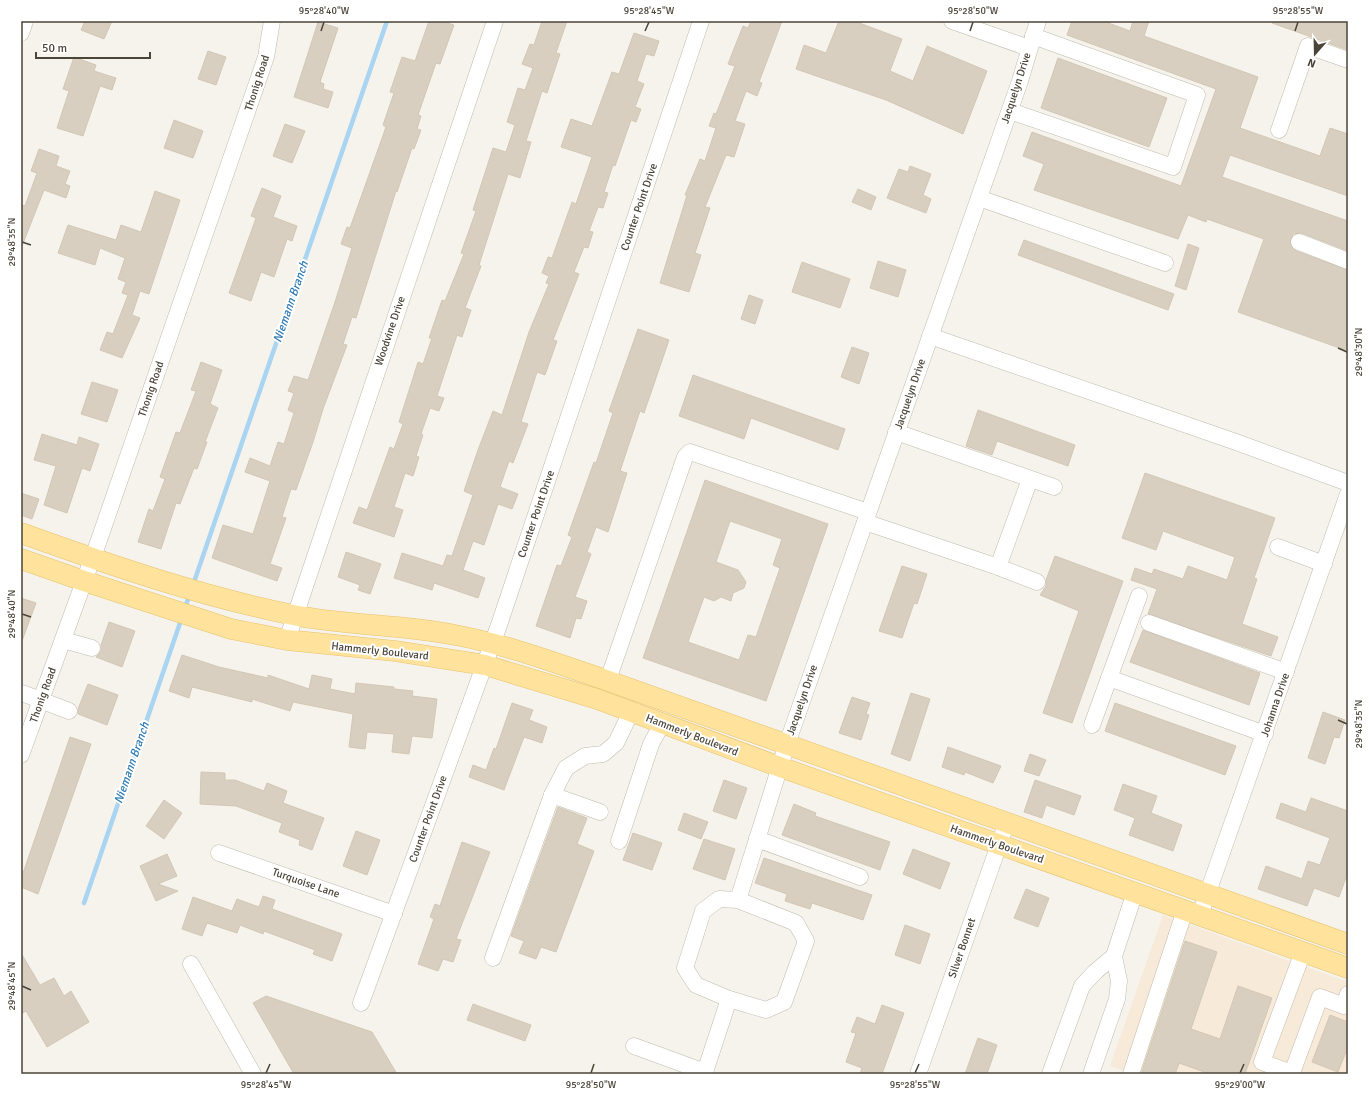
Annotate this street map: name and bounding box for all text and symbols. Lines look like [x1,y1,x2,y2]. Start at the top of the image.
text: 95°28'40"W [299,5,350,17]
text: 95°28'45"W [624,5,675,17]
text: 95°28'50"W [948,5,999,17]
text: 95°28'55"W [1273,5,1324,17]
scale bar [36,34,150,60]
north arrow [1295,34,1335,74]
text: 50 m [42,41,67,56]
street label: Jacquelyn Drive [998,51,1034,125]
street label: Thonig Road [242,53,272,113]
text: N [1306,56,1318,70]
street label: Counter Point Drive [618,162,660,252]
text: 29°48'35"N [6,218,18,266]
water label: Niemann Branch [270,259,312,345]
street label: Woodvine Drive [372,295,408,367]
text: 29°48'30"N [1353,328,1365,376]
street label: Jacquelyn Drive [892,357,928,431]
street label: Thonig Road [135,359,167,418]
street label: Counter Point Drive [515,469,557,559]
text: 29°48'40"N [6,590,18,638]
street label: Hammerly Boulevard [331,639,430,663]
street label: Jacquelyn Drive [784,663,820,737]
street label: Thonig Road [27,665,59,724]
street label: Johanna Drive [1258,671,1292,739]
text: 29°48'35"N [1353,700,1365,748]
street label: Hammerly Boulevard [644,711,740,759]
water label: Niemann Branch [111,720,153,806]
street label: Counter Point Drive [406,774,450,864]
street label: Hammerly Boulevard [949,822,1046,866]
street label: Turquoise Lane [271,865,341,901]
street label: Silver Bonnet [946,916,978,980]
text: 29°48'45"N [6,962,18,1010]
text: 95°28'45"W [241,1079,292,1091]
text: 95°28'50"W [566,1079,617,1091]
text: 95°28'55"W [890,1079,941,1091]
text: 95°29'00"W [1215,1079,1266,1091]

